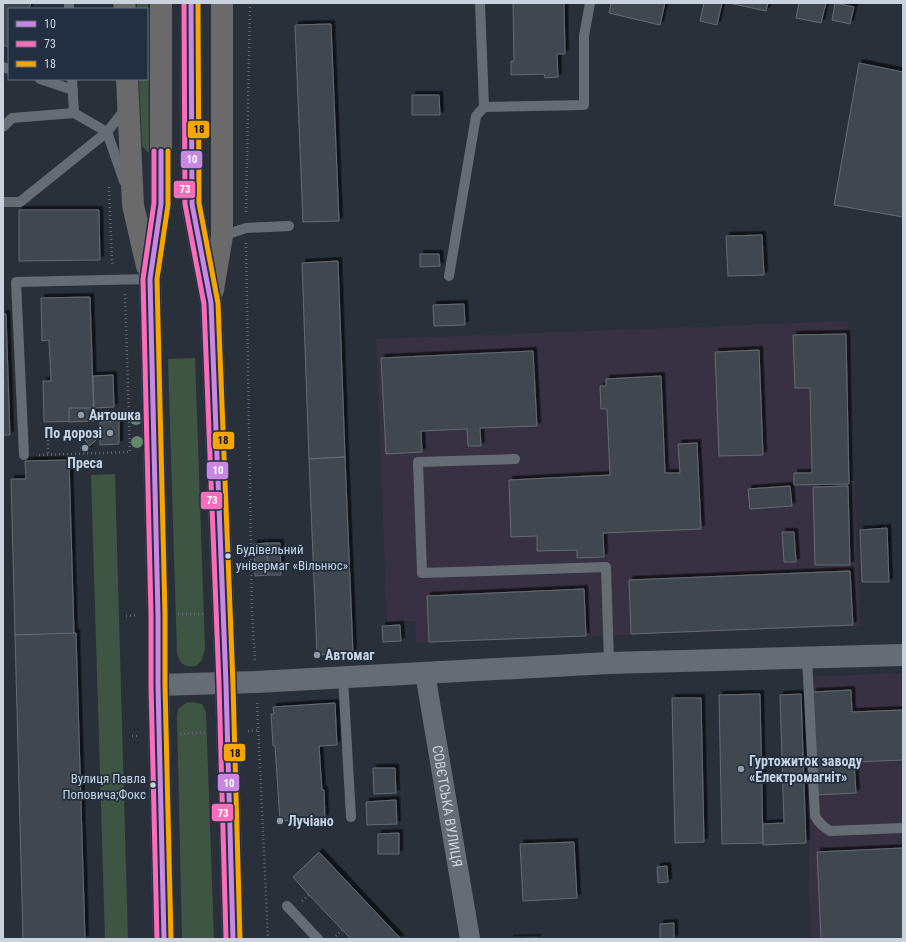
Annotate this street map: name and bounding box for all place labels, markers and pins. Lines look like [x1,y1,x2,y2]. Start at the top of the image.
place label: Антошка [89,407,141,423]
marker: Антошка [76,410,86,420]
place label: По дорозі [45,425,102,441]
marker: По дорозі [105,428,115,438]
marker: Преса [80,443,90,453]
place label: Преса [67,455,103,471]
place label: Будівельний універмаг «Вільнюс» [236,542,348,573]
marker: Будівельний універмаг «Вільнюс» [223,551,233,561]
place label: Автомаг [325,647,375,663]
marker: Автомаг [312,650,322,660]
place label: Гуртожиток заводу «Електромагніт» [749,753,863,785]
marker: Гуртожиток заводу «Електромагніт» [736,764,746,774]
place label: Вулиця Павла Поповича;Фокс [63,771,146,802]
marker: Вулиця Павла Поповича;Фокс [148,780,158,790]
place label: Лучіано [288,813,334,829]
marker: Лучіано [275,816,285,826]

